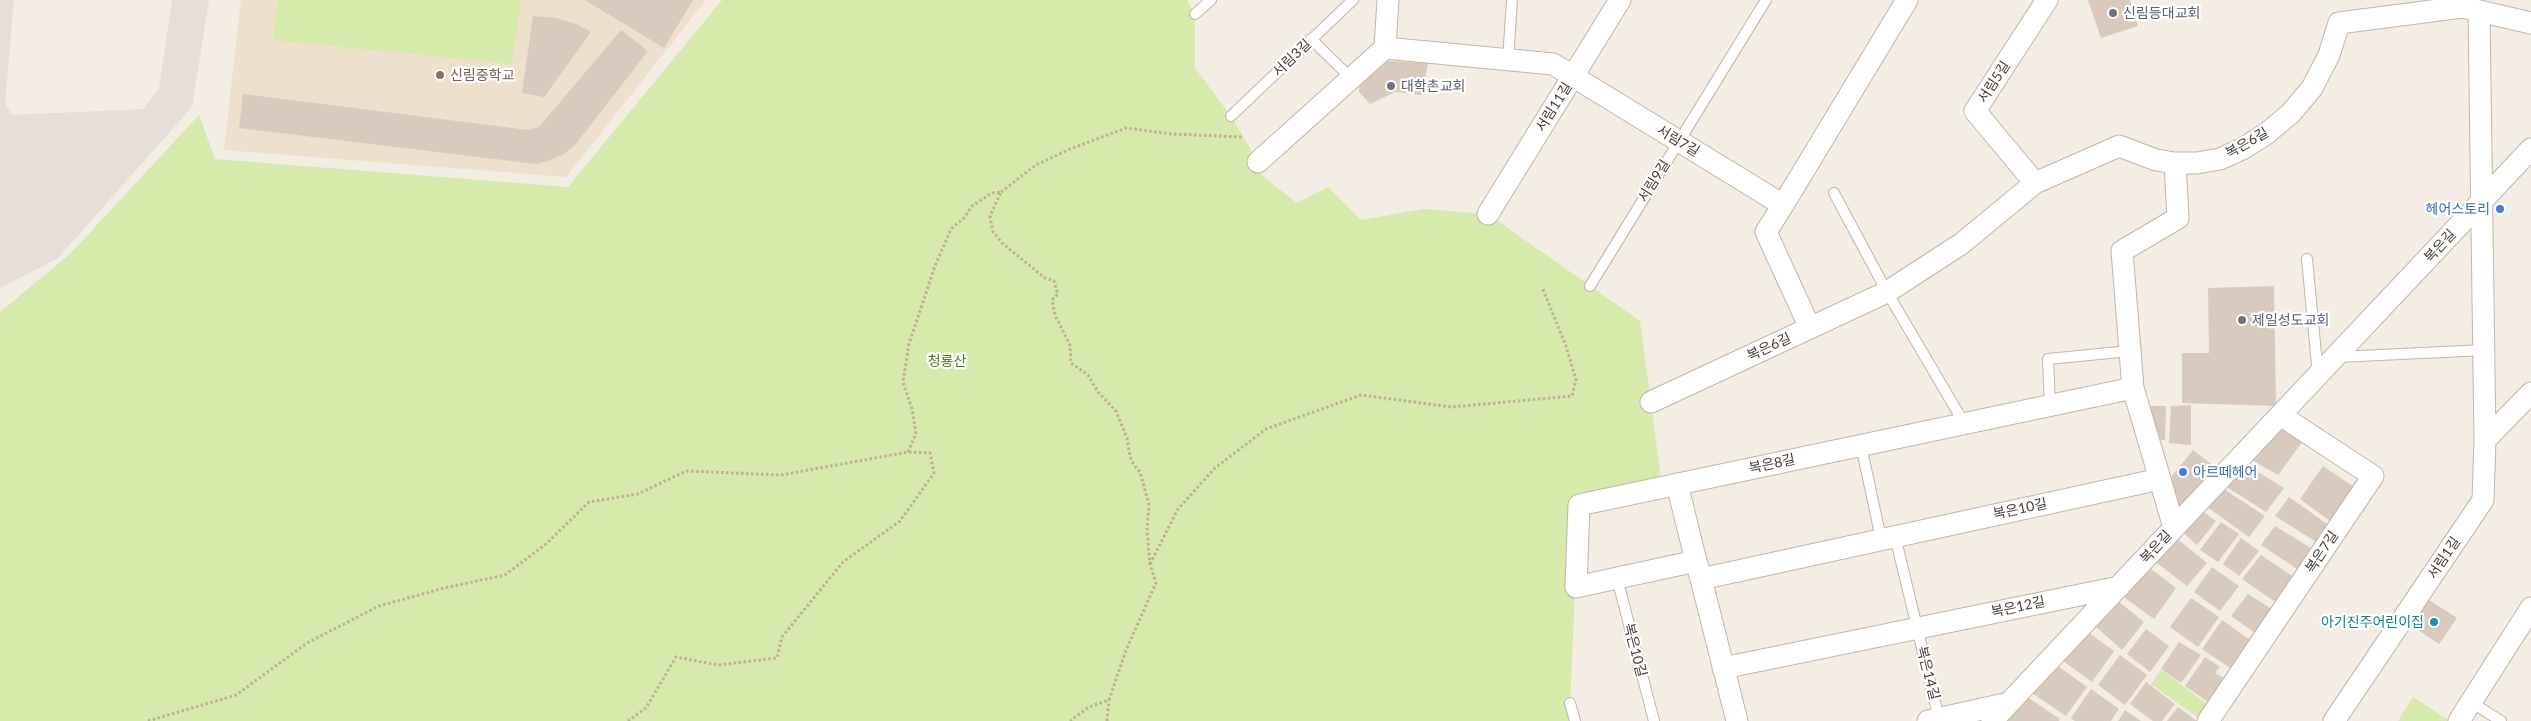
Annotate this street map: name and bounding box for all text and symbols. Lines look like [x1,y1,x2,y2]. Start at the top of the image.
place label: 신림등대교회 [2123,5,2200,21]
marker: 신림등대교회 [2107,7,2119,19]
street label: 서림3길 [1269,36,1315,80]
street label: 서림5길 [1974,58,2014,106]
place label: 신림중학교 [450,67,514,83]
marker: 신림중학교 [434,69,446,81]
place label: 대학촌교회 [1401,78,1465,94]
street label: 서림11길 [1532,79,1576,135]
marker: 대학촌교회 [1385,80,1397,92]
street label: 서림7길 [1654,122,1702,160]
street label: 복은6길 [2223,124,2271,162]
street label: 서림9길 [1634,157,1674,205]
place label: 헤어스토리 [2426,201,2490,217]
marker: 헤어스토리 [2494,203,2506,215]
street label: 복은길 [2421,226,2459,266]
place label: 제일성도교회 [2252,312,2329,328]
marker: 제일성도교회 [2236,314,2248,326]
street label: 복은6길 [1744,330,1794,364]
park label: 청룡산 [928,353,966,369]
street label: 복은8길 [1747,451,1797,477]
place label: 아르떼헤어 [2193,464,2257,480]
marker: 아르떼헤어 [2177,466,2189,478]
street label: 복은10길 [1991,495,2049,523]
street label: 복은길 [2137,527,2175,567]
street label: 복은7길 [2302,528,2342,576]
street label: 서림1길 [2424,534,2464,582]
street label: 복은12길 [1989,593,2047,621]
place label: 아기진주어린이집 [2321,614,2424,630]
marker: 아기진주어린이집 [2428,616,2440,628]
street label: 복은10길 [1620,621,1650,679]
street label: 복은14길 [1913,644,1943,702]

